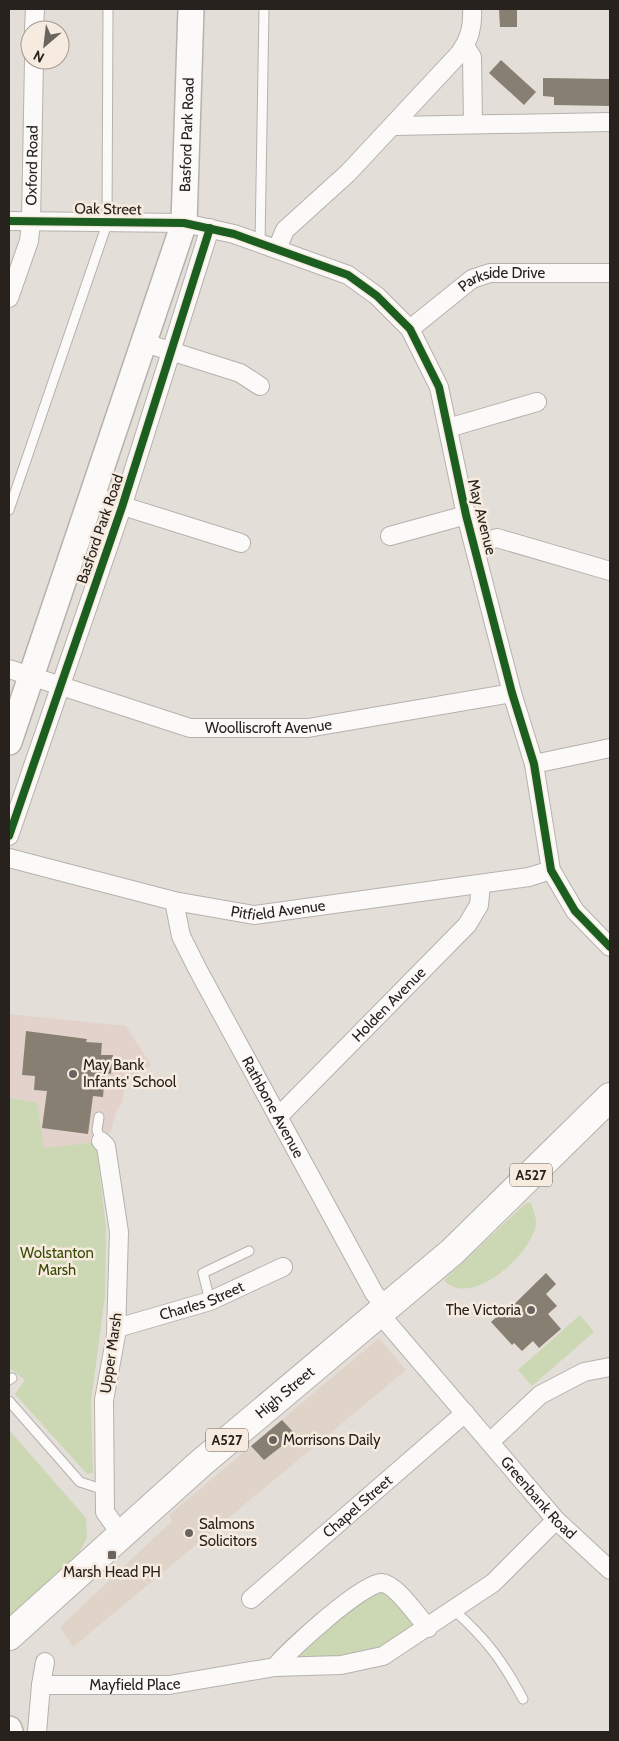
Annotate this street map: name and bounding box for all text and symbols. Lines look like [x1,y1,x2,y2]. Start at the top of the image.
north arrow [20,20,70,70]
text: N [30,46,47,67]
street label: Basford Park Road [176,77,198,192]
street label: Oxford Road [22,125,42,206]
street label: Oak Street [74,199,142,219]
street label: Parkside Drive [454,264,545,296]
street label: Basford Park Road [73,472,127,586]
street label: May Avenue [464,477,500,557]
street label: Woolliscroft Avenue [205,715,334,737]
street label: Pitfield Avenue [229,896,327,924]
street label: Holden Avenue [348,963,430,1045]
street label: Rathbone Avenue [238,1053,308,1161]
place label: May Bank Infants' School [83,1056,177,1091]
marker: May Bank Infants' School [67,1068,79,1080]
road number: A527 [510,1164,552,1186]
park label: Wolstanton Marsh [20,1244,94,1279]
street label: Charles Street [157,1277,247,1324]
place label: The Victoria [446,1301,522,1319]
marker: The Victoria [525,1304,537,1316]
street label: Upper Marsh [96,1311,126,1395]
street label: High Street [252,1363,318,1422]
road number: A527 [206,1428,248,1452]
place label: Morrisons Daily [283,1431,381,1449]
marker: Morrisons Daily [267,1434,279,1446]
street label: Greenbank Road [497,1453,580,1543]
street label: Chapel Street [319,1471,396,1542]
place label: Salmons Solicitors [199,1515,257,1550]
marker: Salmons Solicitors [183,1527,195,1539]
marker: Marsh Head PH [106,1549,118,1561]
place label: Marsh Head PH [63,1563,161,1581]
street label: Mayfield Place [89,1674,182,1694]

